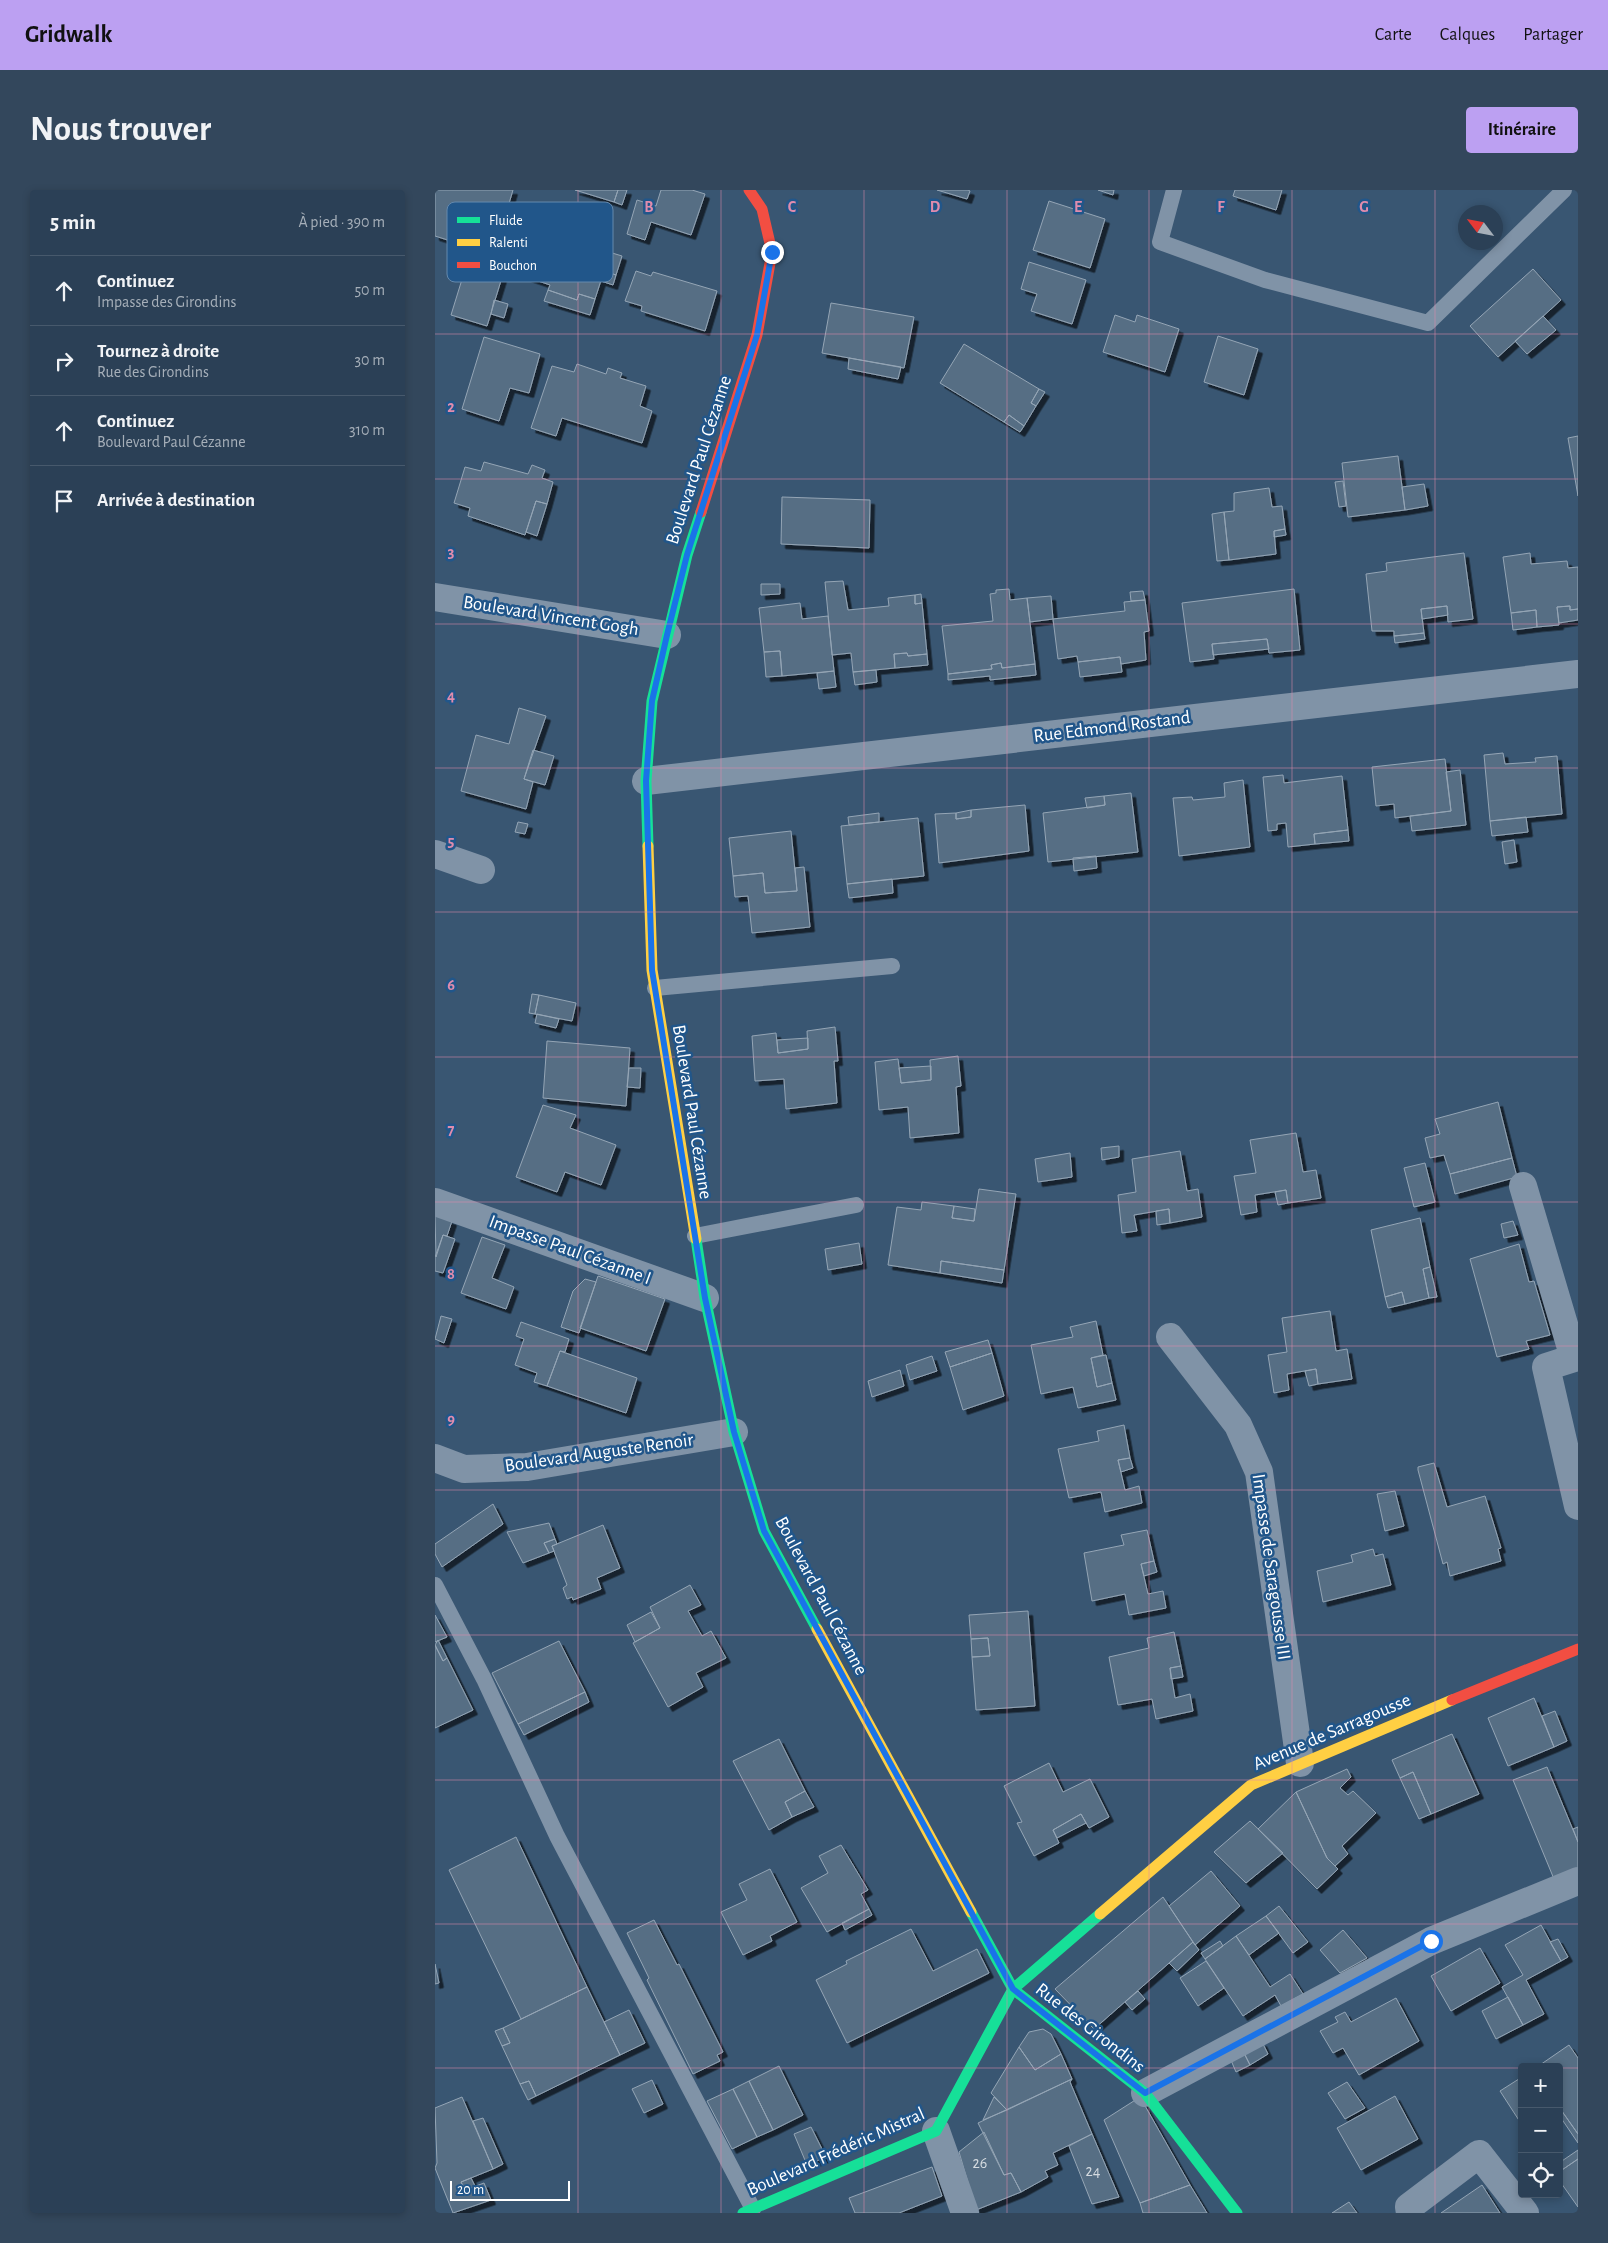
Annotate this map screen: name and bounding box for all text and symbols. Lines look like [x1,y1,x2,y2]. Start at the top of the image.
text: Gridwalk [25,23,112,47]
text: Carte [1375,26,1412,44]
text: Calques [1440,26,1495,44]
text: Partager [1523,26,1583,44]
button: Itinéraire [1466,107,1578,153]
text: Nous trouver [30,112,211,147]
text: B [644,199,654,215]
text: C [788,199,797,215]
text: D [930,199,941,215]
text: E [1074,199,1082,215]
text: F [1217,199,1225,215]
text: G [1359,199,1369,215]
legend [447,202,613,282]
north arrow [1458,205,1503,250]
text: 5 min [50,212,96,233]
text: À pied · 390 m [298,214,385,230]
text: Fluide [489,214,523,228]
text: Ralenti [489,236,528,250]
route end [761,241,784,264]
text: Bouchon [489,259,537,273]
text: Continuez [97,272,174,291]
icon: ahead [50,277,78,305]
text: 50 m [354,282,385,298]
text: Impasse des Girondins [97,294,236,310]
text: Tournez à droite [97,342,219,361]
icon: right [50,347,78,375]
text: 30 m [355,352,385,368]
text: Rue des Girondins [97,364,209,380]
street label: Boulevard Paul Cézanne [663,373,735,547]
text: 2 [447,399,455,415]
text: Continuez [97,412,174,431]
icon: ahead [50,417,78,445]
text: 310 m [349,422,385,438]
text: Boulevard Paul Cézanne [97,434,246,450]
icon: arrive [50,487,78,515]
text: Arrivée à destination [97,491,255,510]
text: 3 [448,544,455,560]
street label: Boulevard Vincent Gogh [462,593,640,639]
text: 4 [447,688,455,704]
street label: Rue Edmond Rostand [1032,708,1192,746]
text: 5 [448,833,455,849]
text: 6 [447,977,455,993]
street label: Boulevard Paul Cézanne [669,1023,715,1201]
text: 7 [448,1122,455,1138]
street label: Impasse Paul Cézanne I [486,1212,654,1288]
text: 8 [447,1266,455,1282]
text: 9 [447,1411,455,1427]
street label: Boulevard Auguste Renoir [503,1430,695,1476]
street label: Impasse de Saragousse III [1249,1473,1293,1661]
street label: Boulevard Paul Cézanne [771,1514,871,1678]
street label: Avenue de Sarragousse [1250,1690,1414,1774]
route start [1420,1930,1443,1953]
street label: Rue des Girondins [1032,1980,1148,2076]
map controls [1518,2063,1563,2198]
button: + [1518,2063,1563,2108]
street label: Boulevard Frédéric Mistral [744,2104,928,2200]
button: − [1518,2108,1563,2153]
button: locate [1518,2153,1563,2198]
house number: 26 [973,2155,987,2171]
house number: 24 [1086,2163,1101,2179]
scale bar [450,2178,570,2201]
text: 20 m [457,2183,484,2197]

